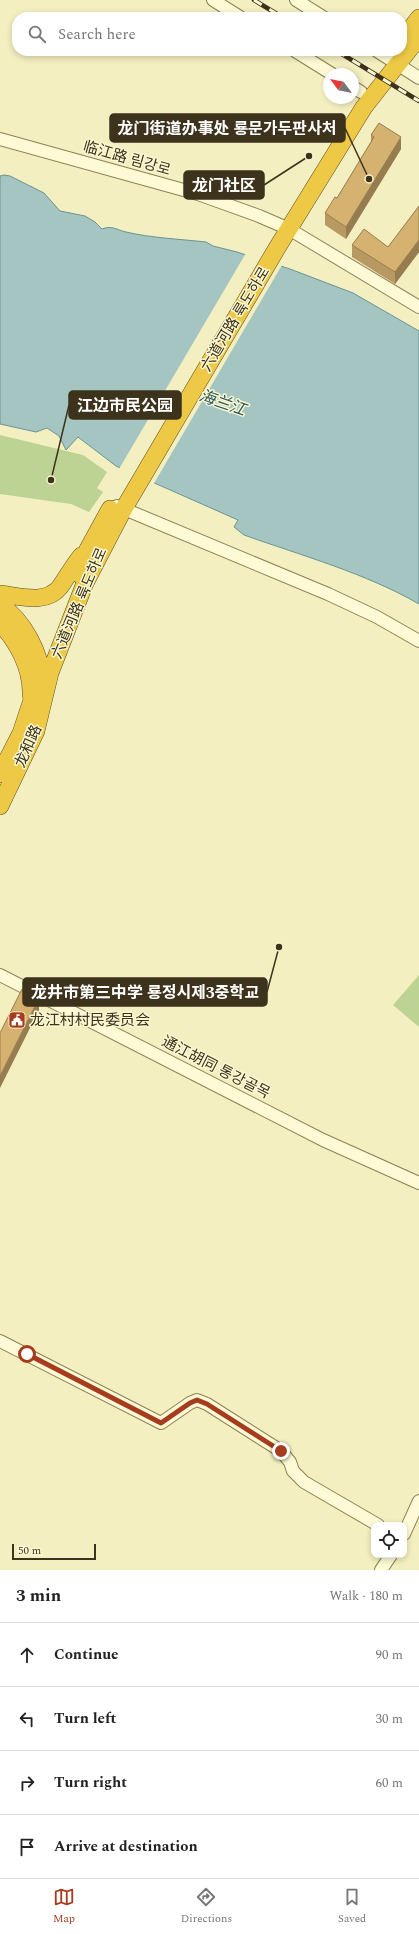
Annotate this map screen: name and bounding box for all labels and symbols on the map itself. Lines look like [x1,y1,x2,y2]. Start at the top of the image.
north arrow [323,68,359,104]
callout: 龙门街道办事处 룡문가두판사처 [110,114,345,142]
text: 龙门街道办事处 룡문가두판사처 [117,117,337,141]
street label: 临江路 림강로 [80,135,173,182]
callout: 龙门社区 [184,171,264,199]
text: 龙门社区 [192,174,256,198]
street label: 六道河路 륙도하로 [195,262,276,376]
water label: 海兰江 [196,384,251,423]
callout: 江边市民公园 [69,391,181,419]
text: 江边市民公园 [77,394,173,418]
street label: 六道河路 륙도하로 [46,544,113,662]
street label: 龙和路 [9,721,48,771]
callout: 龙井市第三中学 룡정시제3중학교 [23,978,267,1006]
text: 龙井市第三中学 룡정시제3중학교 [31,981,259,1005]
place label: 龙江村村民委员会 [30,1009,150,1032]
public building icon: 龙江村村民委员会 [7,1010,27,1030]
street label: 通江胡同 통강골목 [158,1030,274,1105]
route start [18,1345,36,1363]
route end [272,1442,290,1460]
scale bar [12,1542,96,1561]

